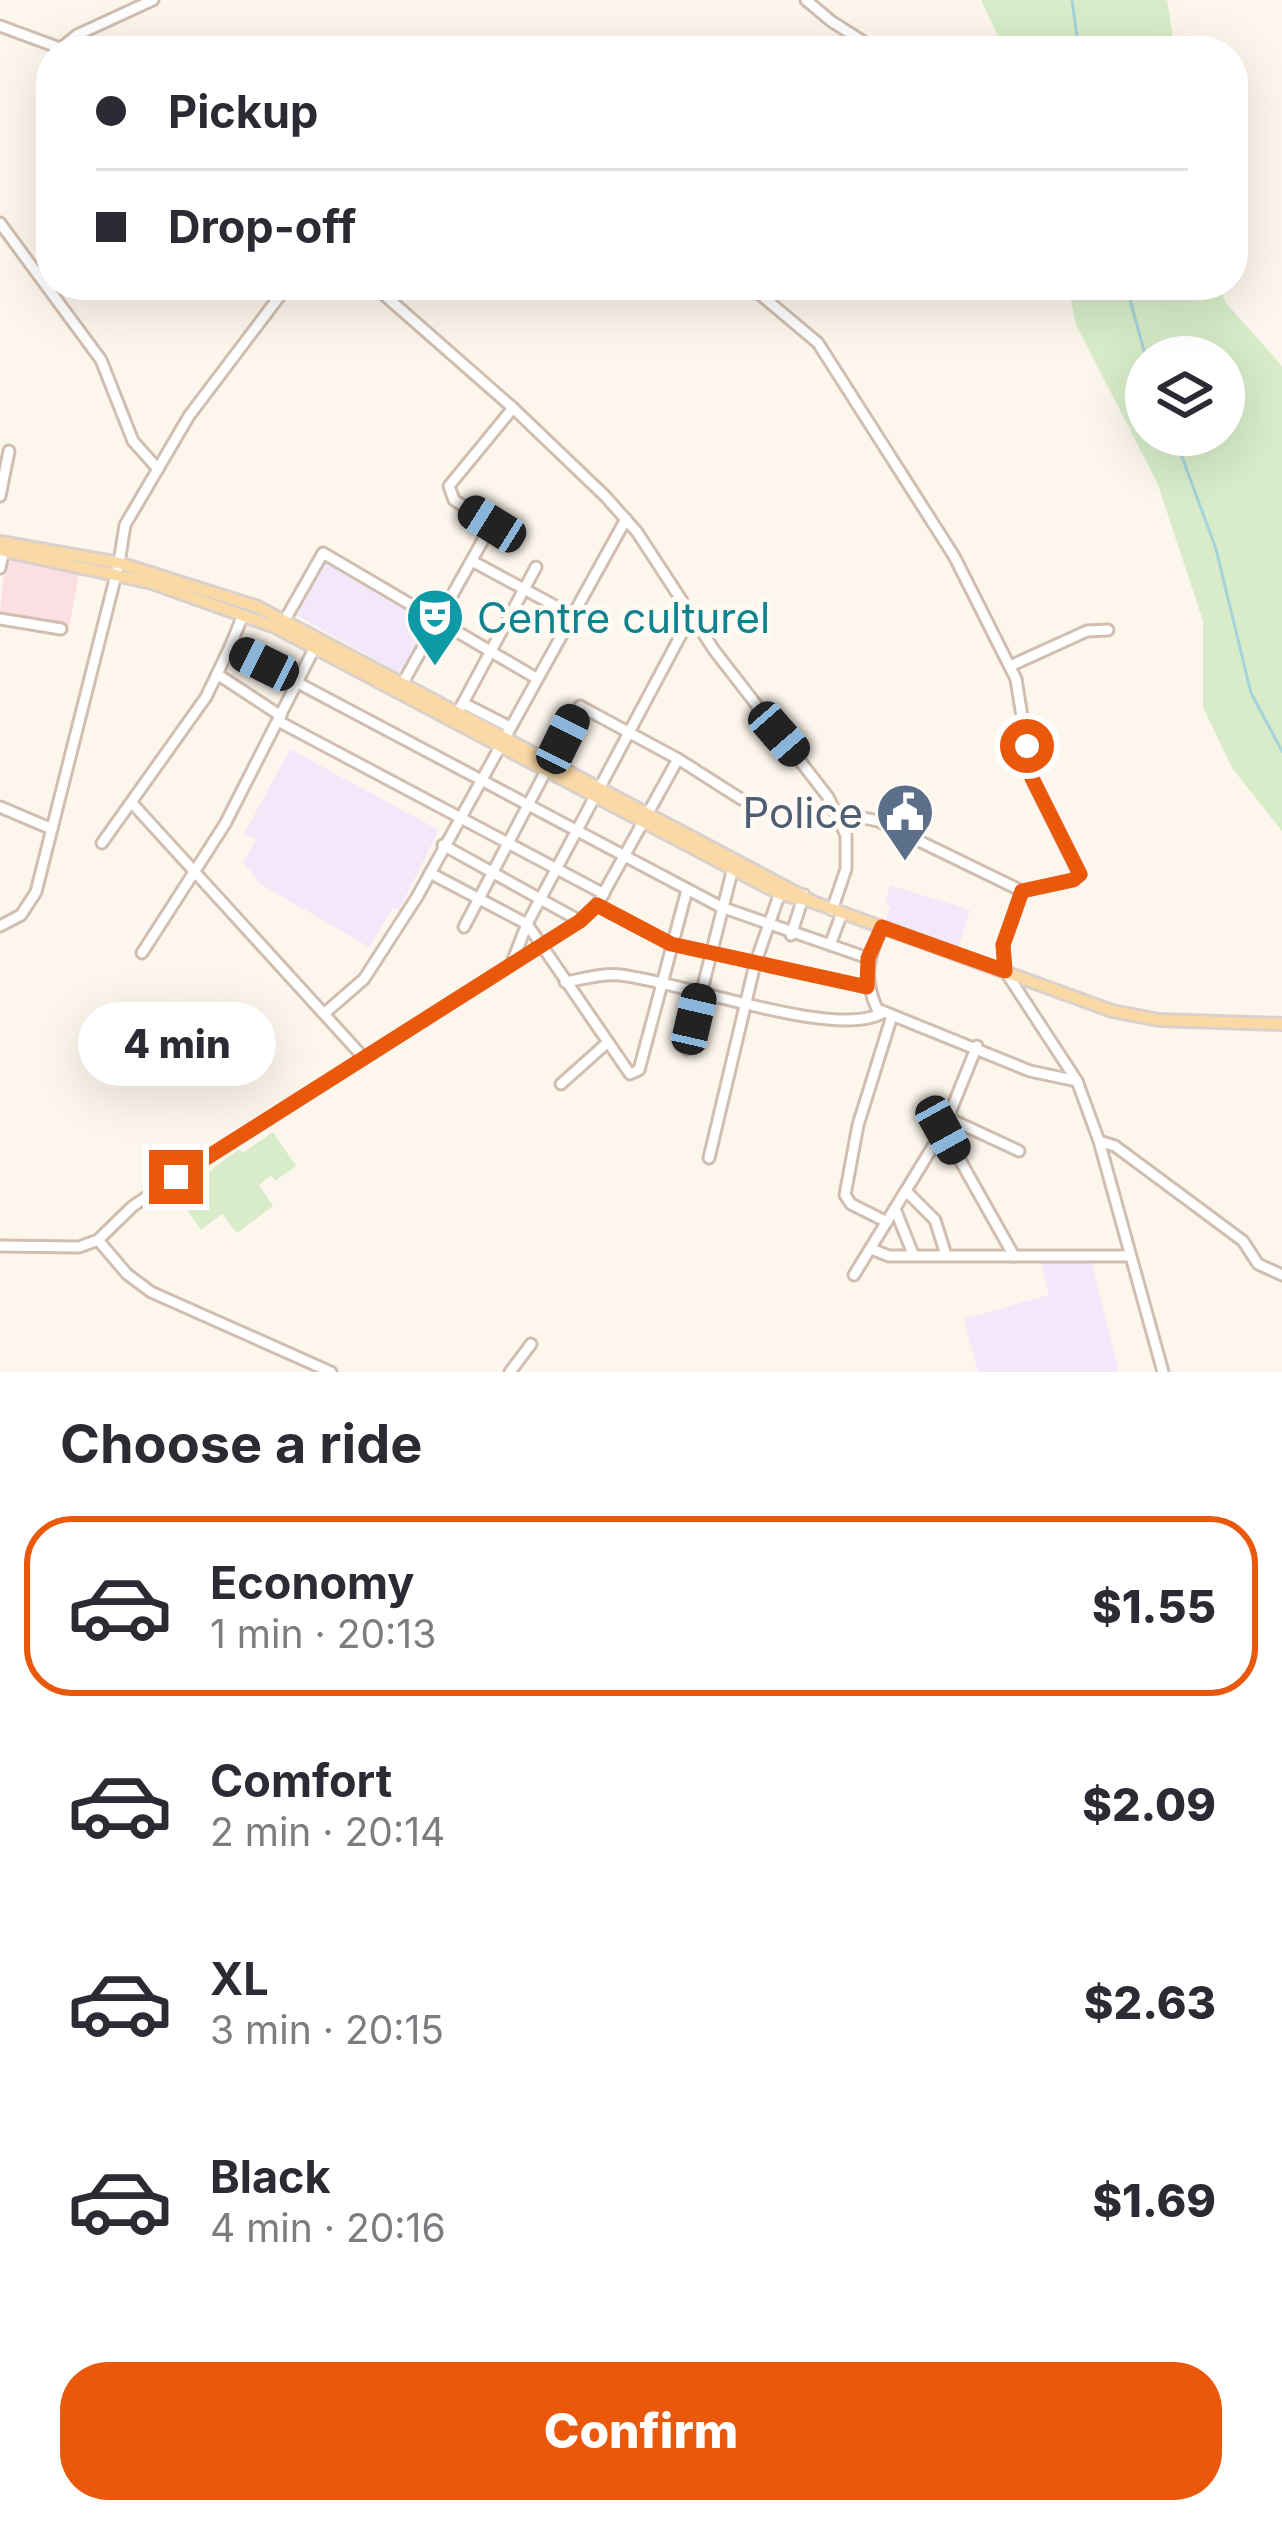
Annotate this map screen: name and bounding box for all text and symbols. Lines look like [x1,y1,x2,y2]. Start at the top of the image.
text: Pickup [168,84,318,139]
text: Drop-off [168,199,356,254]
map controls [1125,336,1245,456]
button: layers [1125,336,1245,456]
car [452,490,532,558]
theatre icon: Centre culturel [404,586,466,668]
place label: Centre culturel [477,592,770,643]
car [224,632,304,696]
car [742,695,816,773]
car [531,699,595,779]
route start [1000,719,1054,773]
public building icon: Police [874,781,936,863]
place label: Police [742,787,863,838]
car [668,980,720,1058]
callout: 4 min [77,1003,275,1087]
text: 4 min [123,1020,231,1067]
car [910,1090,976,1170]
route end [149,1150,203,1204]
text: Choose a ride [60,1411,422,1476]
icon: car [66,1552,174,1660]
text: Economy [210,1555,414,1610]
text: $1.55 [1092,1579,1216,1634]
text: 1 min · 20:13 [210,1610,436,1657]
icon: car [66,1750,174,1858]
text: Comfort [210,1753,392,1808]
text: $2.09 [1082,1777,1216,1832]
text: 2 min · 20:14 [210,1808,445,1855]
icon: car [66,1948,174,2056]
text: XL [210,1951,269,2006]
text: $2.63 [1084,1975,1216,2030]
text: 3 min · 20:15 [210,2006,444,2053]
icon: car [66,2146,174,2254]
text: Black [210,2149,331,2204]
text: $1.69 [1092,2173,1216,2228]
text: 4 min · 20:16 [210,2204,446,2251]
button: Confirm [60,2362,1222,2500]

